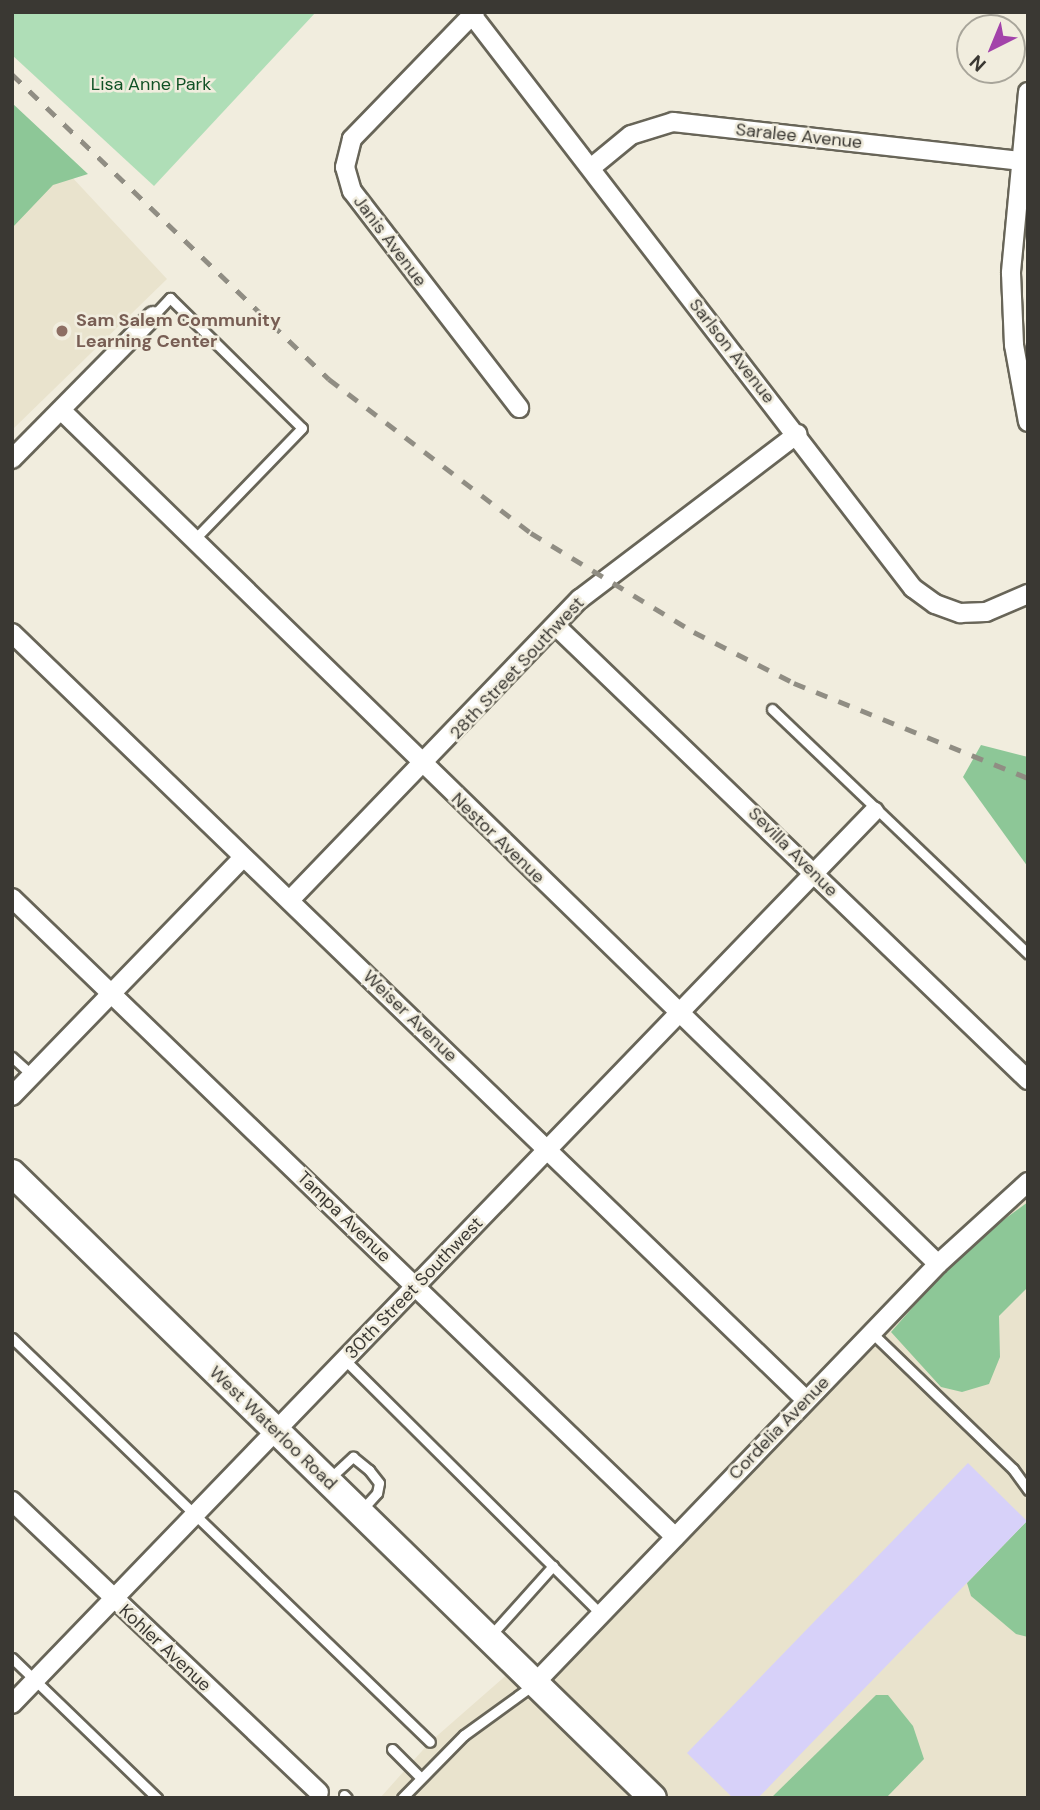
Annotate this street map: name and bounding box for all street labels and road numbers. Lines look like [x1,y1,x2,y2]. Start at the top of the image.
street label: Saralee Avenue [735,119,863,153]
street label: Janis Avenue [349,191,431,291]
street label: Sarlson Avenue [684,294,780,408]
street label: 28th Street Southwest [445,592,589,744]
street label: Nestor Avenue [447,788,549,888]
street label: Sevilla Avenue [744,803,842,901]
street label: Weiser Avenue [358,966,462,1066]
street label: Tampa Avenue [293,1167,395,1267]
street label: 30th Street Southwest [341,1212,487,1364]
street label: West Waterloo Road [205,1362,341,1494]
street label: Cordelia Avenue [724,1372,834,1484]
street label: Kohler Avenue [115,1600,215,1696]

